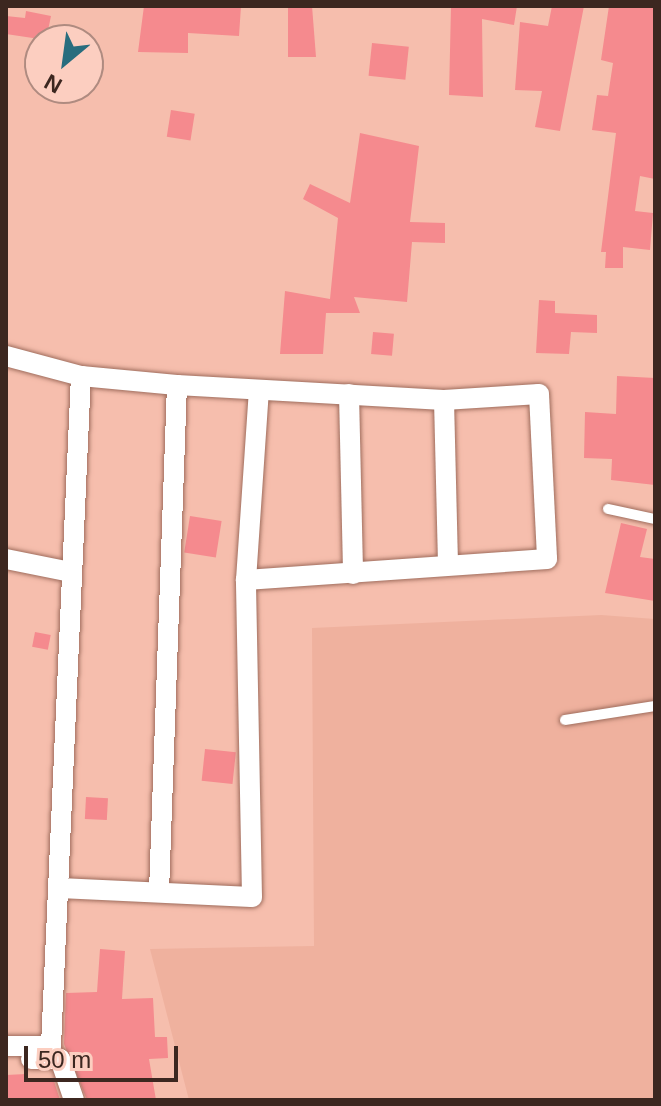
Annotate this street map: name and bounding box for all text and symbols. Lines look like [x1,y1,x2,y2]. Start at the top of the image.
north arrow [24,24,104,104]
text: N [40,69,66,98]
scale bar [28,1030,182,1080]
text: 50 m [38,1046,91,1073]

